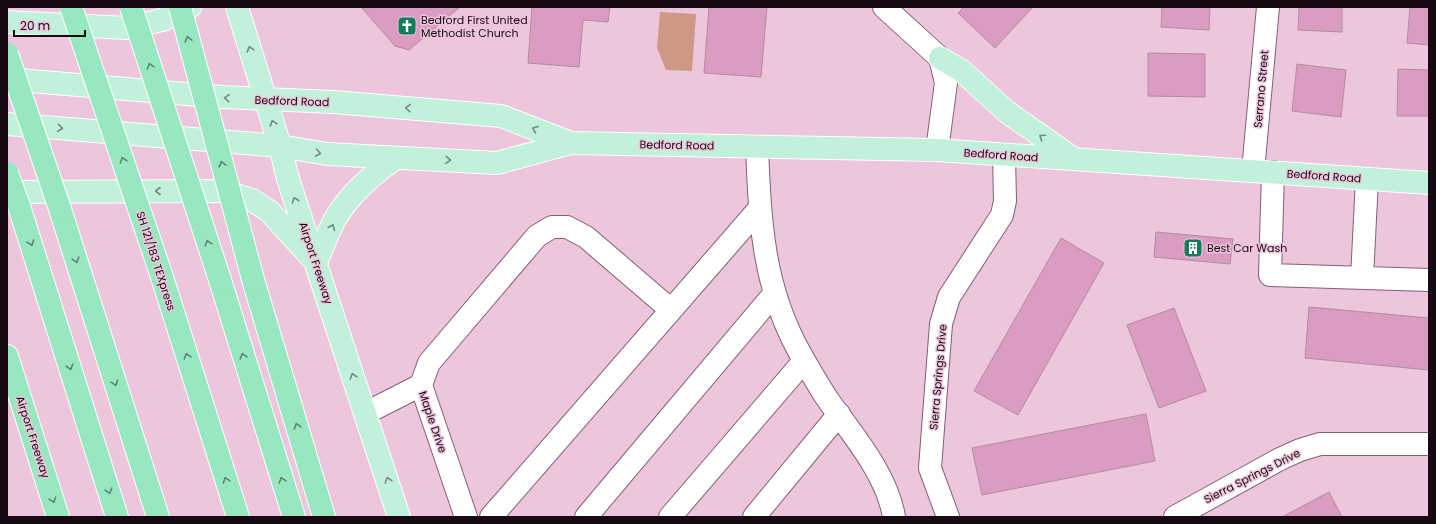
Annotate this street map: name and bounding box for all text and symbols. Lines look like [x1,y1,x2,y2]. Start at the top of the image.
scale bar [14,12,85,38]
place label: Bedford First United Methodist Church [421,12,528,41]
church icon: Bedford First United Methodist Church [396,15,418,37]
text: 20 m [20,17,50,34]
one-way arrow [184,35,193,42]
one-way arrow [246,46,255,53]
street label: Serrano Street [1250,49,1272,129]
one-way arrow [146,62,155,69]
street label: Bedford Road [254,92,330,110]
one-way arrow [224,93,230,102]
one-way arrow [405,104,411,113]
one-way arrow [269,120,278,127]
one-way arrow [57,124,63,133]
one-way arrow [531,126,538,134]
one-way arrow [1039,134,1046,142]
street label: Bedford Road [639,136,715,154]
street label: Bedford Road [963,144,1039,166]
one-way arrow [315,148,321,157]
one-way arrow [445,156,451,165]
one-way arrow [119,157,128,164]
one-way arrow [218,161,227,168]
street label: Bedford Road [1286,165,1362,187]
one-way arrow [155,187,161,195]
one-way arrow [291,197,300,204]
street label: SH 121/183 TEXpress [132,209,180,313]
street label: Airport Freeway [295,220,337,307]
one-way arrow [327,224,335,231]
building icon: Best Car Wash [1182,237,1204,259]
one-way arrow [26,239,34,246]
one-way arrow [204,239,212,246]
place label: Best Car Wash [1207,240,1287,256]
one-way arrow [71,256,80,263]
street label: Sierra Springs Drive [925,323,951,430]
one-way arrow [239,352,248,359]
one-way arrow [183,353,192,360]
one-way arrow [65,363,74,370]
one-way arrow [350,373,358,380]
one-way arrow [111,380,119,387]
street label: Maple Drive [415,389,451,455]
street label: Airport Freeway [12,394,54,481]
one-way arrow [293,423,302,430]
street label: Sierra Springs Drive [1201,445,1303,507]
one-way arrow [222,476,231,483]
one-way arrow [278,476,287,483]
one-way arrow [384,476,392,483]
one-way arrow [104,487,113,494]
one-way arrow [48,496,57,503]

